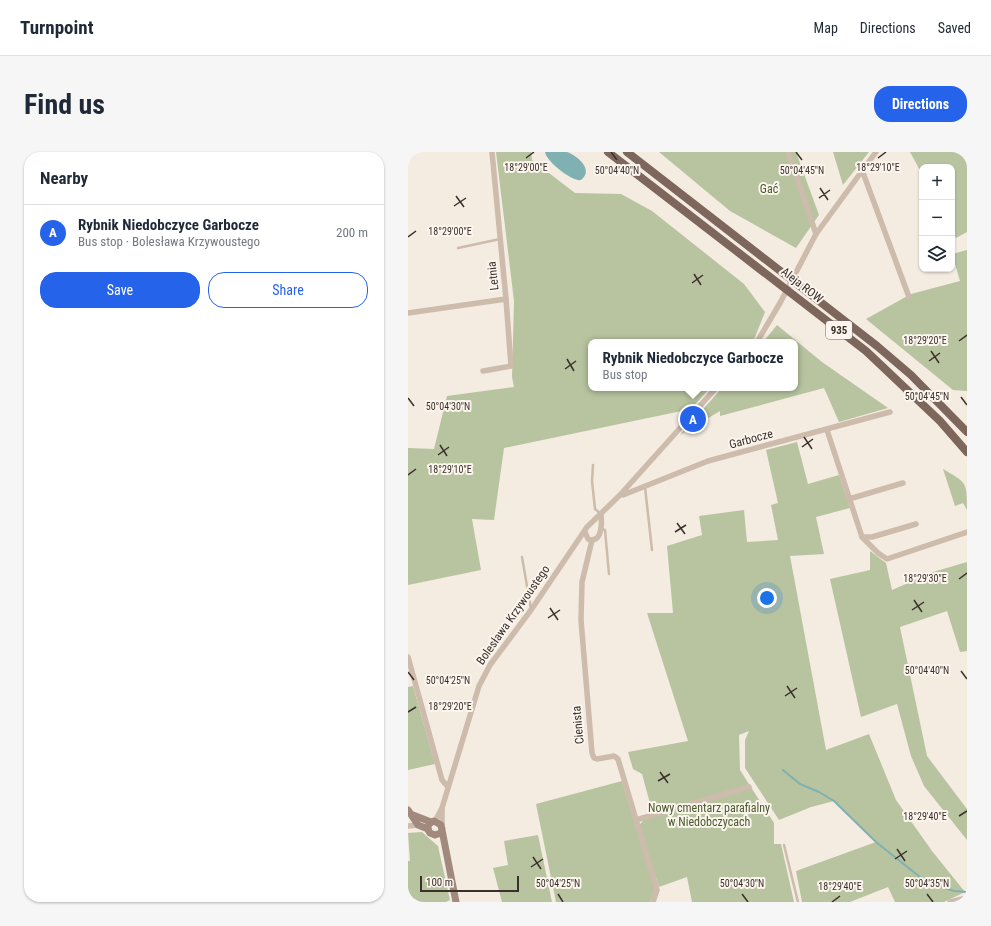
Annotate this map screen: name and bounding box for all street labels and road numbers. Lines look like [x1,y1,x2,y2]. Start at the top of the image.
street label: Letnia [484,261,501,291]
street label: Aleja ROW [778,264,826,306]
road number: 935 [826,321,852,339]
street label: Garbocze [728,426,775,452]
street label: Bolesława Krzywoustego [473,563,553,667]
street label: Cienista [569,705,587,745]

